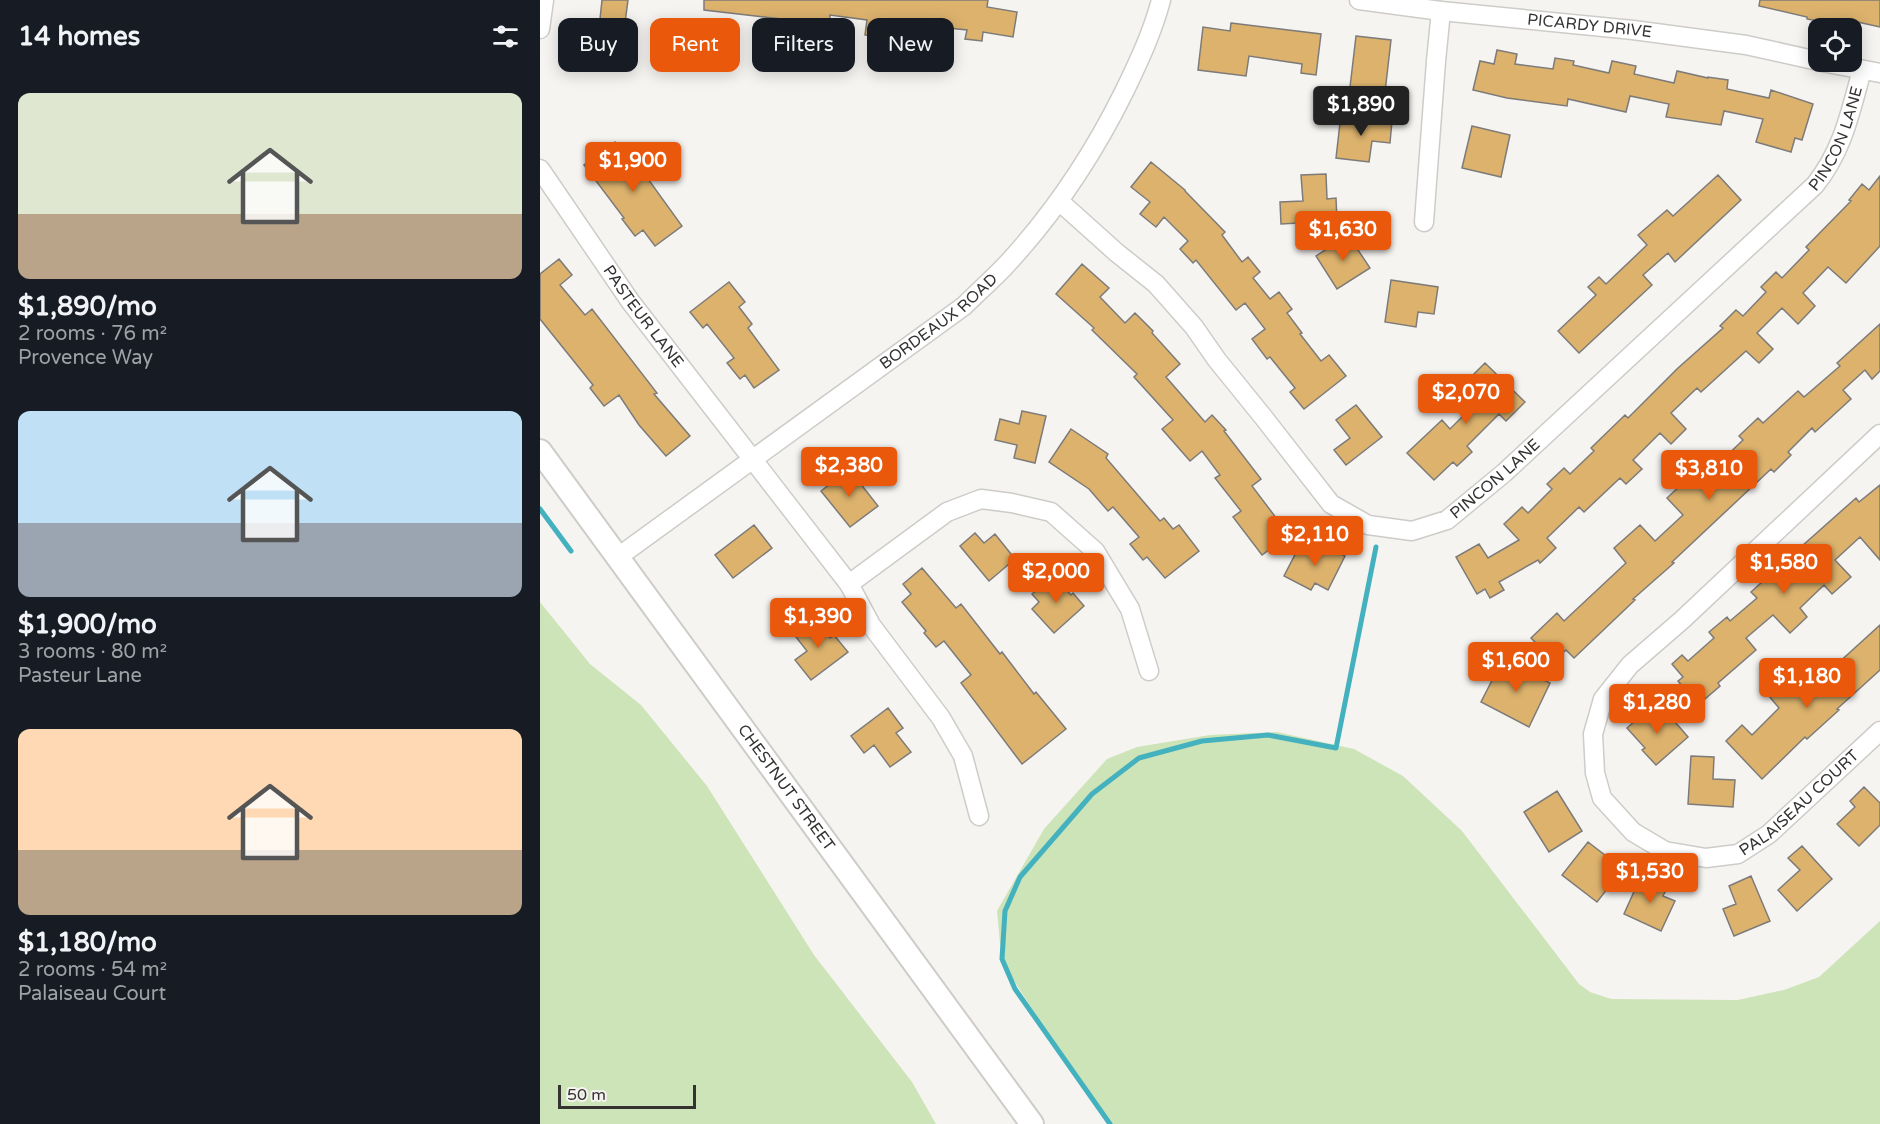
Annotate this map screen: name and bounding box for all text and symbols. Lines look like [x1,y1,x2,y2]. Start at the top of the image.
street label: PICARDY DRIVE [1526,10,1653,42]
chip: Buy [558,18,638,72]
chip: Rent [650,18,740,72]
chip: Filters [752,18,855,72]
chip: New [867,18,954,72]
map controls [1808,18,1862,72]
button: locate [1808,18,1862,72]
icon: filters [489,20,522,53]
text: 14 homes [18,21,140,52]
street label: PINCON LANE [1804,84,1867,195]
pin: $1,890 [1312,86,1410,137]
text: $1,890 [1327,93,1395,117]
icon: home [216,132,324,240]
pin: $1,900 [584,142,682,193]
text: $1,900 [599,149,667,173]
pin: $1,630 [1294,211,1392,262]
text: $1,630 [1309,218,1377,242]
street label: PASTEUR LANE [599,261,688,372]
street label: BORDEAUX ROAD [876,269,1002,374]
text: $1,890/mo [18,291,157,322]
text: 2 rooms · 76 m² [18,322,167,346]
text: Provence Way [18,346,153,370]
pin: $2,070 [1417,374,1515,425]
text: $2,070 [1432,381,1500,405]
street label: PINCON LANE [1446,434,1545,523]
pin: $2,380 [800,447,898,498]
icon: home [216,450,324,558]
pin: $3,810 [1660,450,1758,501]
text: $2,380 [815,454,883,478]
text: $3,810 [1675,457,1743,481]
pin: $2,110 [1266,516,1364,567]
text: $2,110 [1281,523,1349,547]
pin: $1,580 [1735,544,1833,595]
text: $1,580 [1750,551,1818,575]
pin: $2,000 [1007,553,1105,604]
text: $2,000 [1022,560,1090,584]
pin: $1,390 [769,598,867,649]
text: $1,390 [784,605,852,629]
text: $1,900/mo [18,609,157,640]
text: 3 rooms · 80 m² [18,640,167,664]
pin: $1,600 [1467,642,1565,693]
text: $1,600 [1482,649,1550,673]
pin: $1,180 [1758,658,1856,709]
text: Pasteur Lane [18,664,142,688]
text: $1,180 [1773,665,1841,689]
pin: $1,280 [1608,684,1706,735]
text: $1,280 [1623,691,1691,715]
street label: CHESTNUT STREET [733,720,839,855]
street label: PALAISEAU COURT [1735,746,1863,861]
icon: home [216,768,324,876]
pin: $1,530 [1601,853,1699,904]
text: $1,530 [1616,860,1684,884]
text: $1,180/mo [18,927,157,958]
text: 2 rooms · 54 m² [18,958,167,982]
text: Palaiseau Court [18,982,166,1006]
scale bar [558,1082,696,1110]
text: 50 m [567,1085,606,1105]

